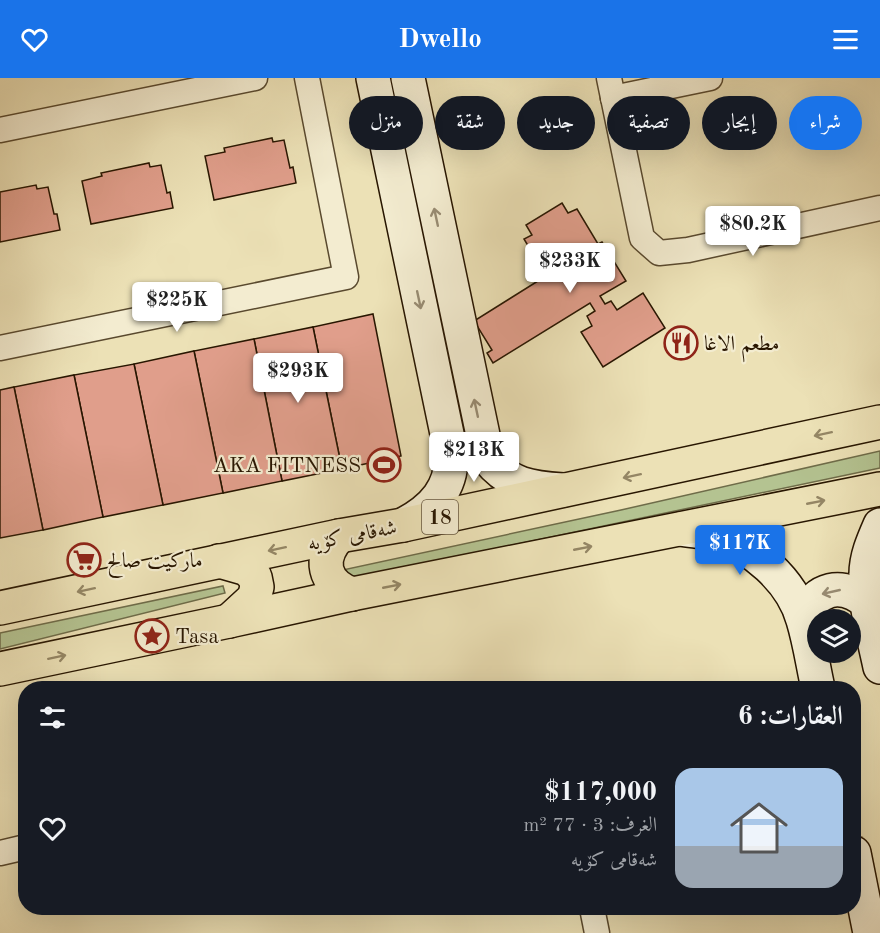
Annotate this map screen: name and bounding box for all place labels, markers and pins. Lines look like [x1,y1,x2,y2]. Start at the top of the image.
pin: $80.2K [704,206,802,257]
pin: $233K [528,243,612,294]
pin: $225K [135,282,219,333]
restaurant icon: مطعم الاغا [663,325,699,361]
place label: مطعم الاغا [704,334,779,363]
pin: $293K [256,353,340,404]
pin: $213K [432,432,516,483]
sports icon: AKA FITNESS [366,447,402,483]
place label: AKA FITNESS [213,456,361,477]
pin: $117K [698,525,782,576]
supermarket icon: ماركيت صالح [66,542,102,578]
place label: ماركيت صالح [107,551,203,578]
place icon: Tasa [134,618,170,654]
place label: Tasa [175,627,219,648]

